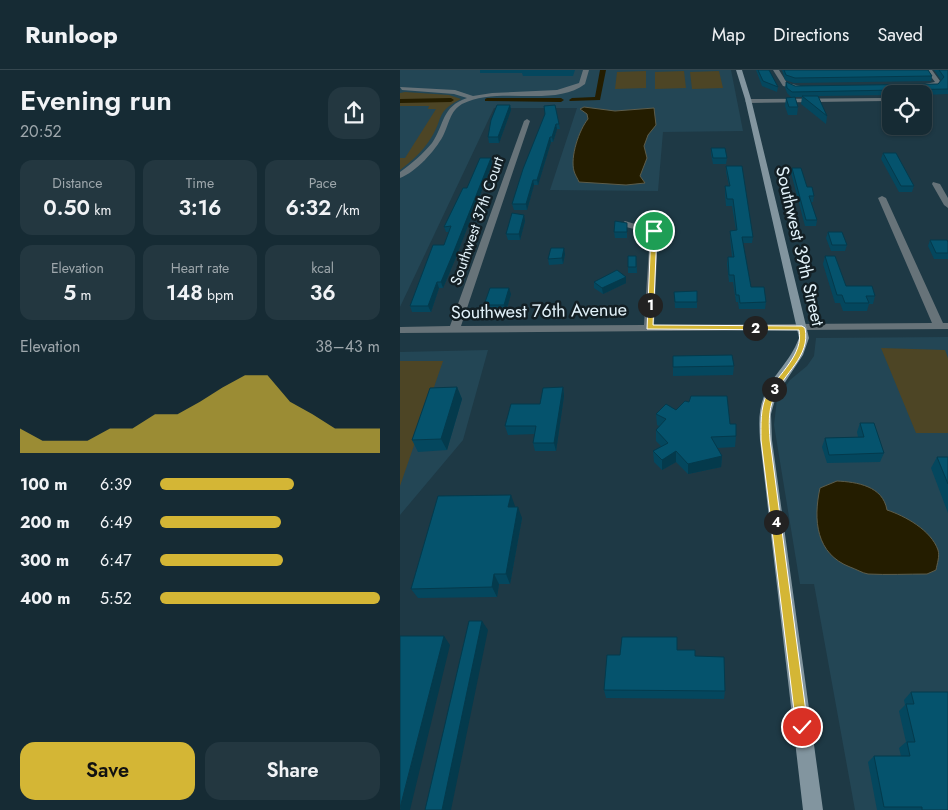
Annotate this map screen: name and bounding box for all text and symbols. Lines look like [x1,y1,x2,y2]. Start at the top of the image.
text: Runloop [25,17,118,52]
text: Map [712,22,745,48]
text: Directions [773,22,849,48]
text: Saved [877,22,923,48]
text: Evening run [20,80,172,121]
map controls [882,85,932,135]
button: locate [882,85,932,135]
button: share [328,87,380,139]
text: 20:52 [20,120,62,143]
street label: Southwest 37th Court [445,153,509,288]
street label: Southwest 39th Street [769,163,831,329]
text: Distance [52,173,102,193]
text: Time [186,173,214,193]
text: Pace [309,173,337,193]
text: 0.50 [43,193,90,223]
text: 3:16 [179,193,221,223]
text: 6:32 [286,193,331,223]
text: km [90,200,111,220]
text: /km [331,200,360,220]
pin [633,210,675,252]
icon: arrive [640,217,668,245]
text: Elevation [51,258,104,278]
text: Heart rate [171,258,229,278]
text: kcal [311,258,334,278]
text: 5 [63,278,76,308]
text: 148 [166,278,203,308]
text: 36 [310,278,336,308]
text: m [76,285,91,305]
text: bpm [203,285,234,305]
pin: 1 [638,292,662,318]
text: 1 [647,295,654,315]
street label: Southwest 76th Avenue [451,296,627,326]
pin: 2 [742,316,768,340]
text: 2 [751,318,760,338]
text: Elevation [20,335,80,358]
text: 38–43 m [315,335,380,358]
pin: 3 [762,376,786,402]
text: 3 [770,379,779,399]
text: 100 m [20,473,67,496]
text: 6:39 [100,473,132,496]
pin: 4 [764,510,788,534]
text: 200 m [20,511,70,534]
text: 6:49 [100,511,133,534]
text: 4 [772,512,781,532]
text: 300 m [20,549,69,572]
text: 6:47 [100,549,132,572]
text: 400 m [20,587,70,610]
text: 5:52 [100,587,132,610]
pin [781,706,823,748]
icon: check [788,713,816,741]
button: Save [20,742,195,800]
button: Share [205,742,380,800]

